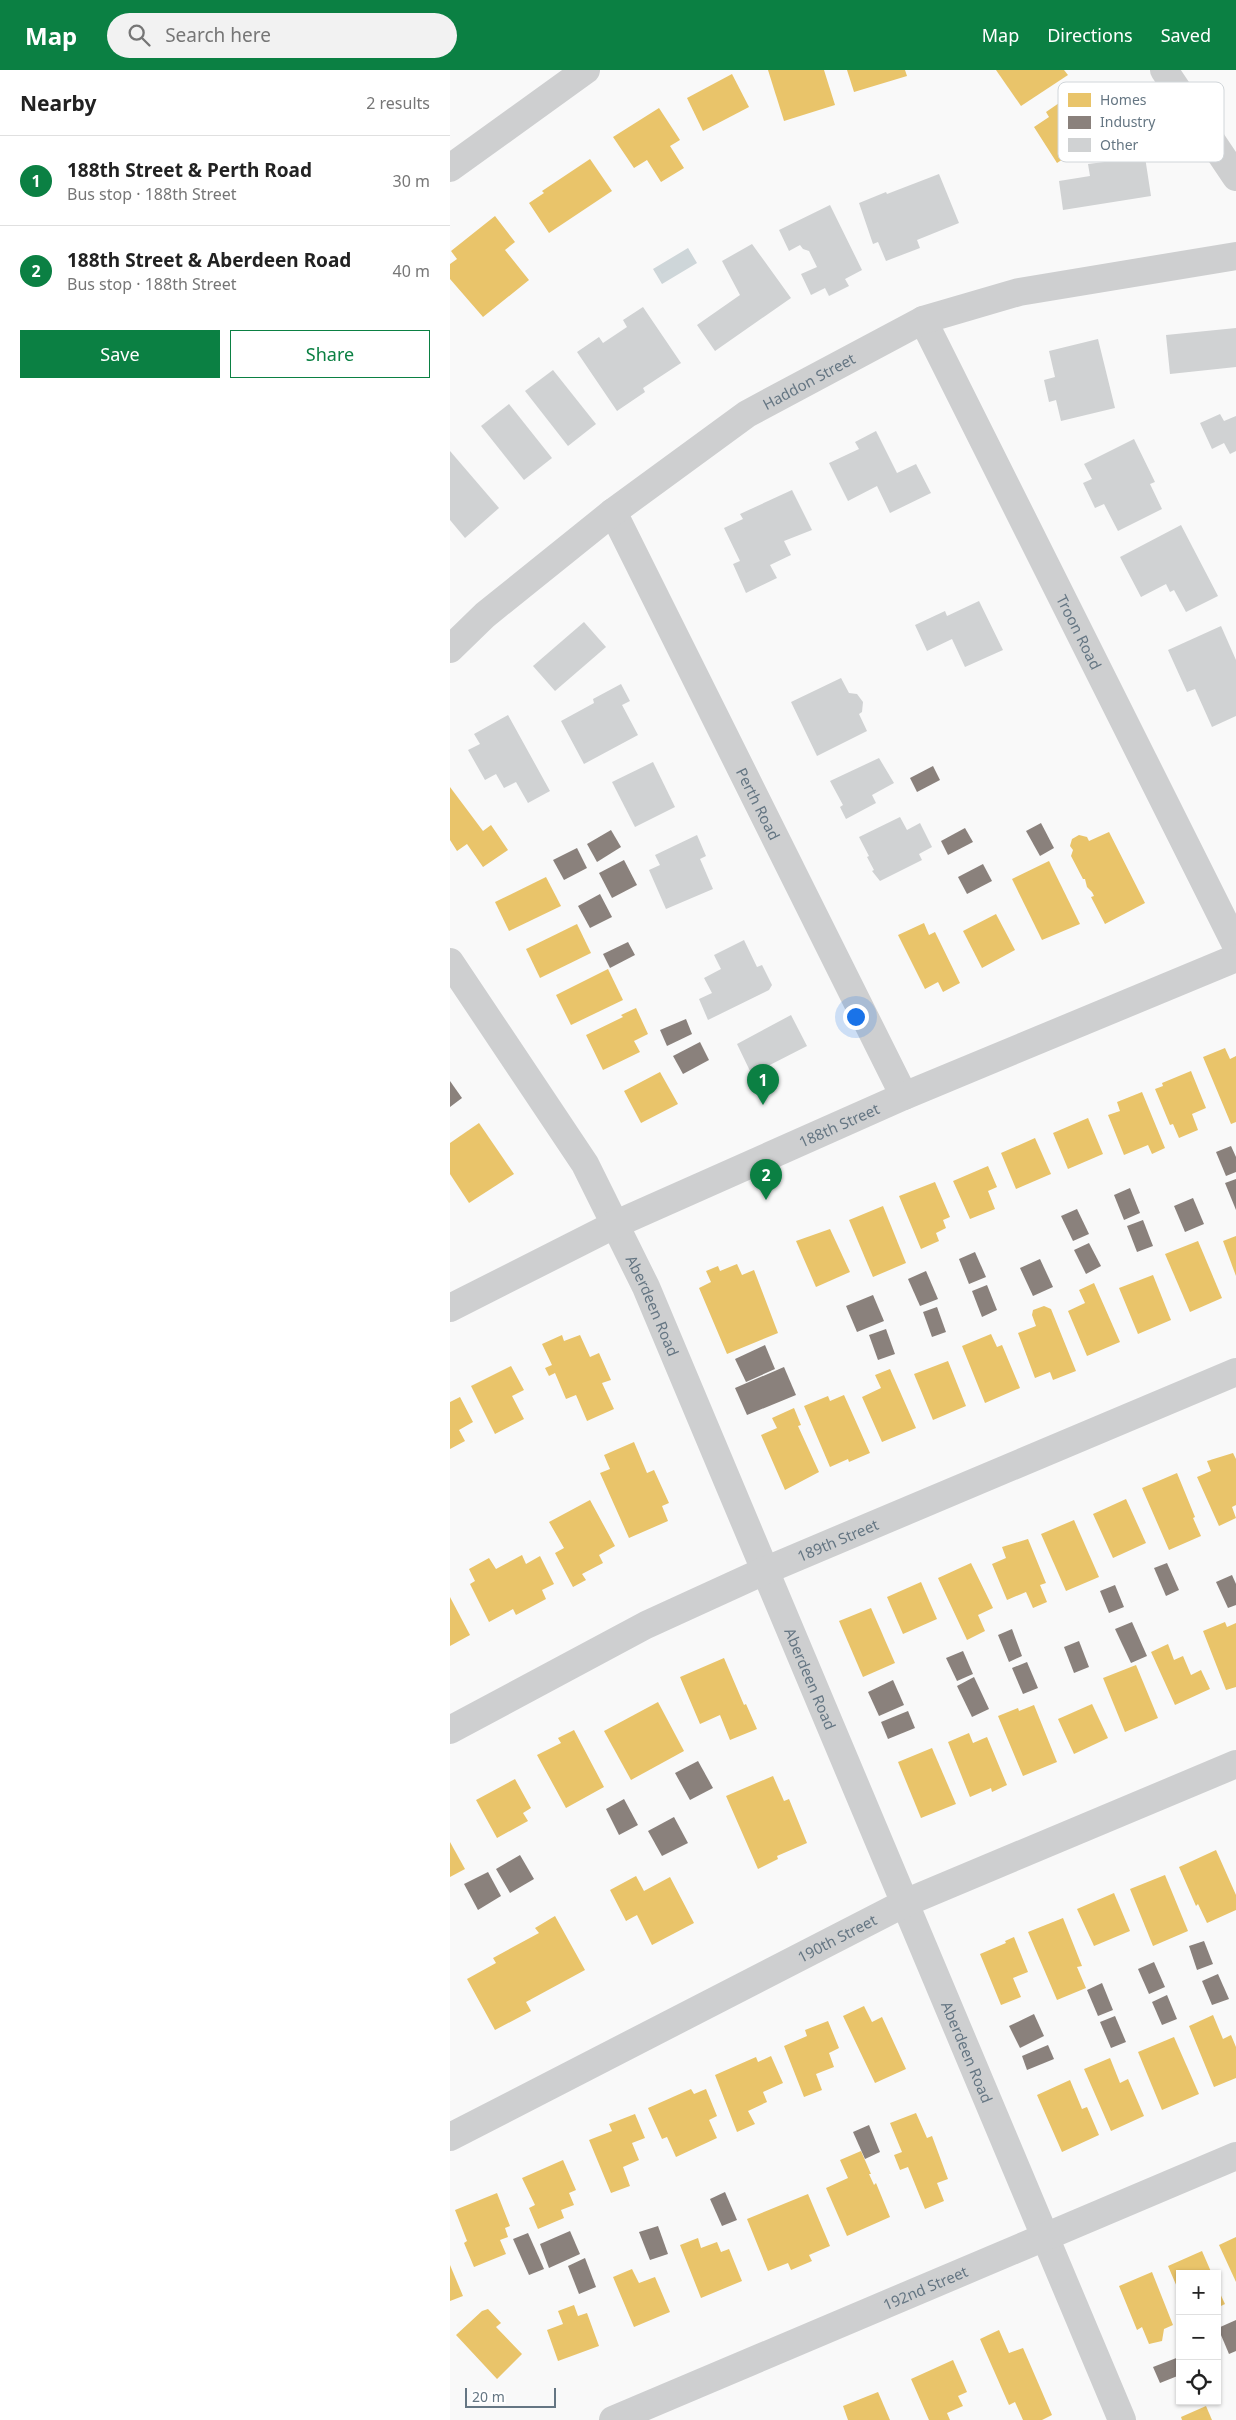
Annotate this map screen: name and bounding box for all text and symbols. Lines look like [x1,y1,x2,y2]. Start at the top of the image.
search box [107,13,457,58]
text: Map [25,19,77,52]
icon: search [125,21,153,49]
text: Search here [165,22,271,48]
text: Map [982,23,1019,47]
text: Directions [1047,23,1133,47]
text: Saved [1161,23,1211,47]
legend [1058,82,1224,162]
text: Nearby [20,89,96,117]
text: Homes [1100,90,1147,109]
text: 2 results [366,92,430,114]
text: Industry [1100,112,1156,131]
text: Other [1100,135,1139,154]
text: 188th Street & Perth Road [67,157,312,183]
text: 1 [31,170,41,192]
text: 30 m [393,170,430,192]
text: Bus stop · 188th Street [67,183,237,205]
text: 188th Street & Aberdeen Road [67,247,351,273]
text: 2 [31,260,41,282]
text: 40 m [393,260,430,282]
text: Bus stop · 188th Street [67,273,237,295]
button: Save [20,330,220,378]
button: Share [230,330,430,378]
street label: Haddon Street [759,348,859,414]
street label: Troon Road [1052,591,1106,673]
street label: Perth Road [732,764,785,843]
your location [843,1004,869,1030]
pin: 1 [747,1064,779,1105]
street label: 188th Street [795,1098,883,1152]
pin: 2 [750,1159,782,1200]
street label: Aberdeen Road [622,1252,684,1359]
street label: 189th Street [794,1514,882,1566]
street label: Aberdeen Road [780,1625,841,1733]
street label: 190th Street [794,1909,880,1967]
street label: Aberdeen Road [937,1998,998,2106]
street label: 192nd Street [880,2261,971,2315]
map controls [1176,2270,1221,2405]
button: + [1176,2270,1221,2315]
button: − [1176,2315,1221,2360]
button: locate [1176,2360,1221,2405]
scale bar [465,2385,556,2408]
text: 20 m [472,2387,505,2406]

